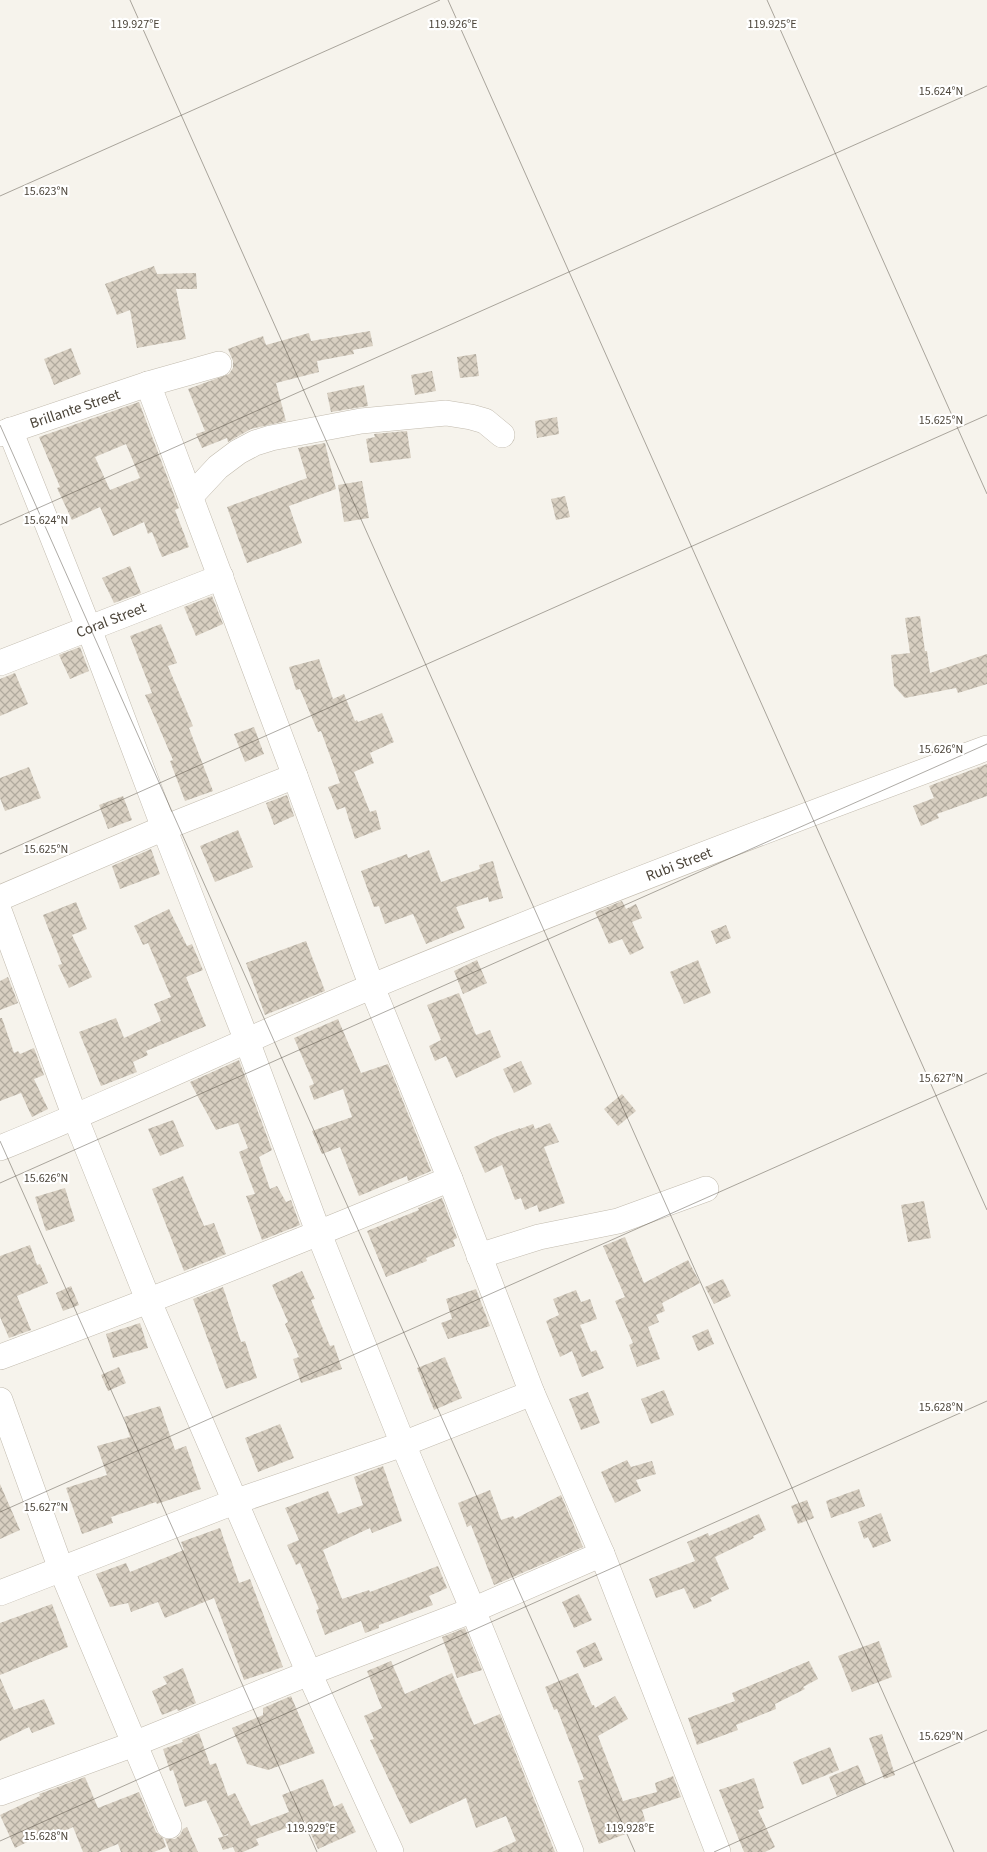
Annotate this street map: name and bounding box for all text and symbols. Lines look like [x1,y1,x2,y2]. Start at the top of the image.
text: 119.927°E [110,16,160,33]
text: 119.926°E [428,16,478,33]
text: 119.925°E [747,16,797,33]
text: 15.624°N [919,83,963,100]
text: 15.623°N [24,183,68,200]
street label: Brillante Street [27,384,123,434]
text: 15.625°N [919,412,963,429]
text: 15.624°N [24,512,68,529]
street label: Coral Street [73,597,149,643]
text: 15.626°N [919,741,963,758]
text: 15.625°N [24,841,68,858]
street label: Rubi Street [643,842,715,886]
text: 15.627°N [919,1070,963,1087]
text: 15.626°N [24,1170,68,1187]
text: 15.628°N [919,1399,963,1416]
text: 15.627°N [24,1499,68,1516]
text: 15.629°N [919,1728,963,1745]
text: 119.929°E [286,1820,336,1837]
text: 119.928°E [605,1820,655,1837]
text: 15.628°N [24,1828,68,1845]

